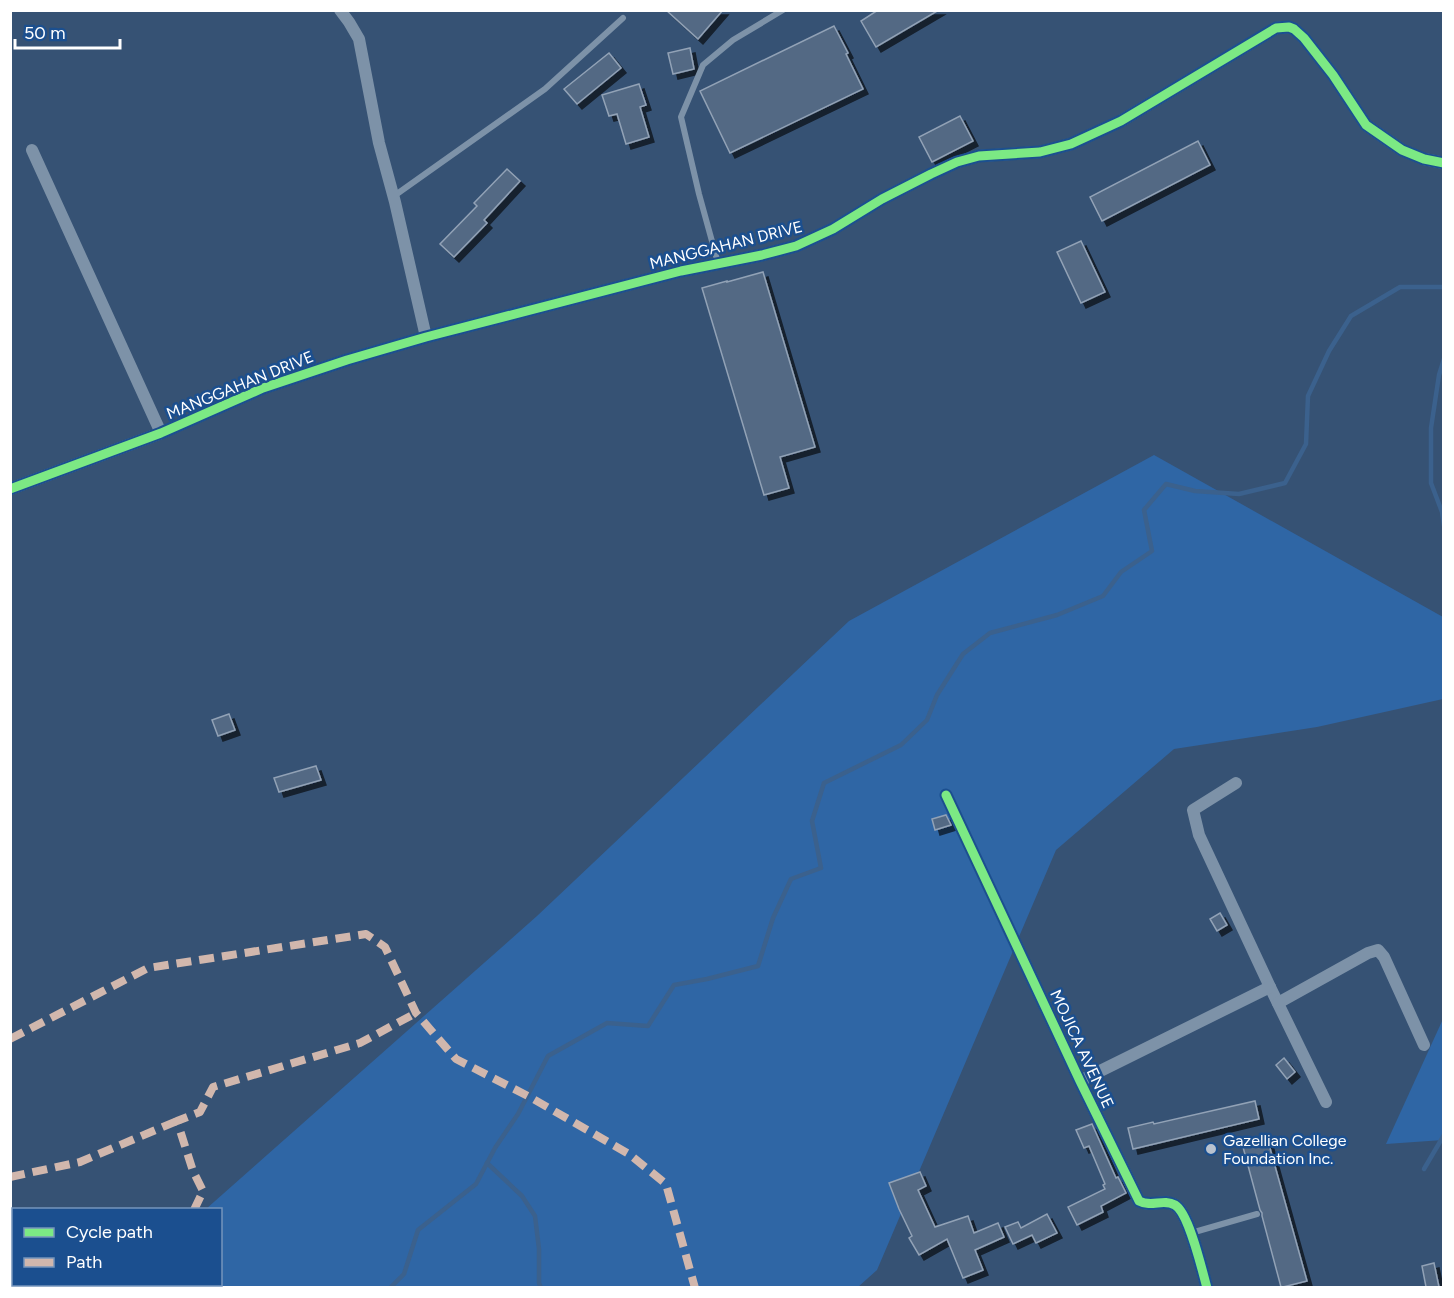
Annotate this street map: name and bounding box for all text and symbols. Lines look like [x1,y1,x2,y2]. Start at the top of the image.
scale bar [15,12,120,50]
text: 50 m [24,22,66,44]
street label: MANGGAHAN DRIVE [648,217,804,273]
street label: MANGGAHAN DRIVE [164,347,316,423]
street label: MOJICA AVENUE [1046,987,1118,1111]
place label: Gazellian College Foundation Inc. [1223,1131,1347,1168]
marker: Gazellian College Foundation Inc. [1204,1142,1218,1156]
legend [12,1208,222,1286]
text: Cycle path [66,1221,153,1243]
text: Path [66,1251,102,1273]

